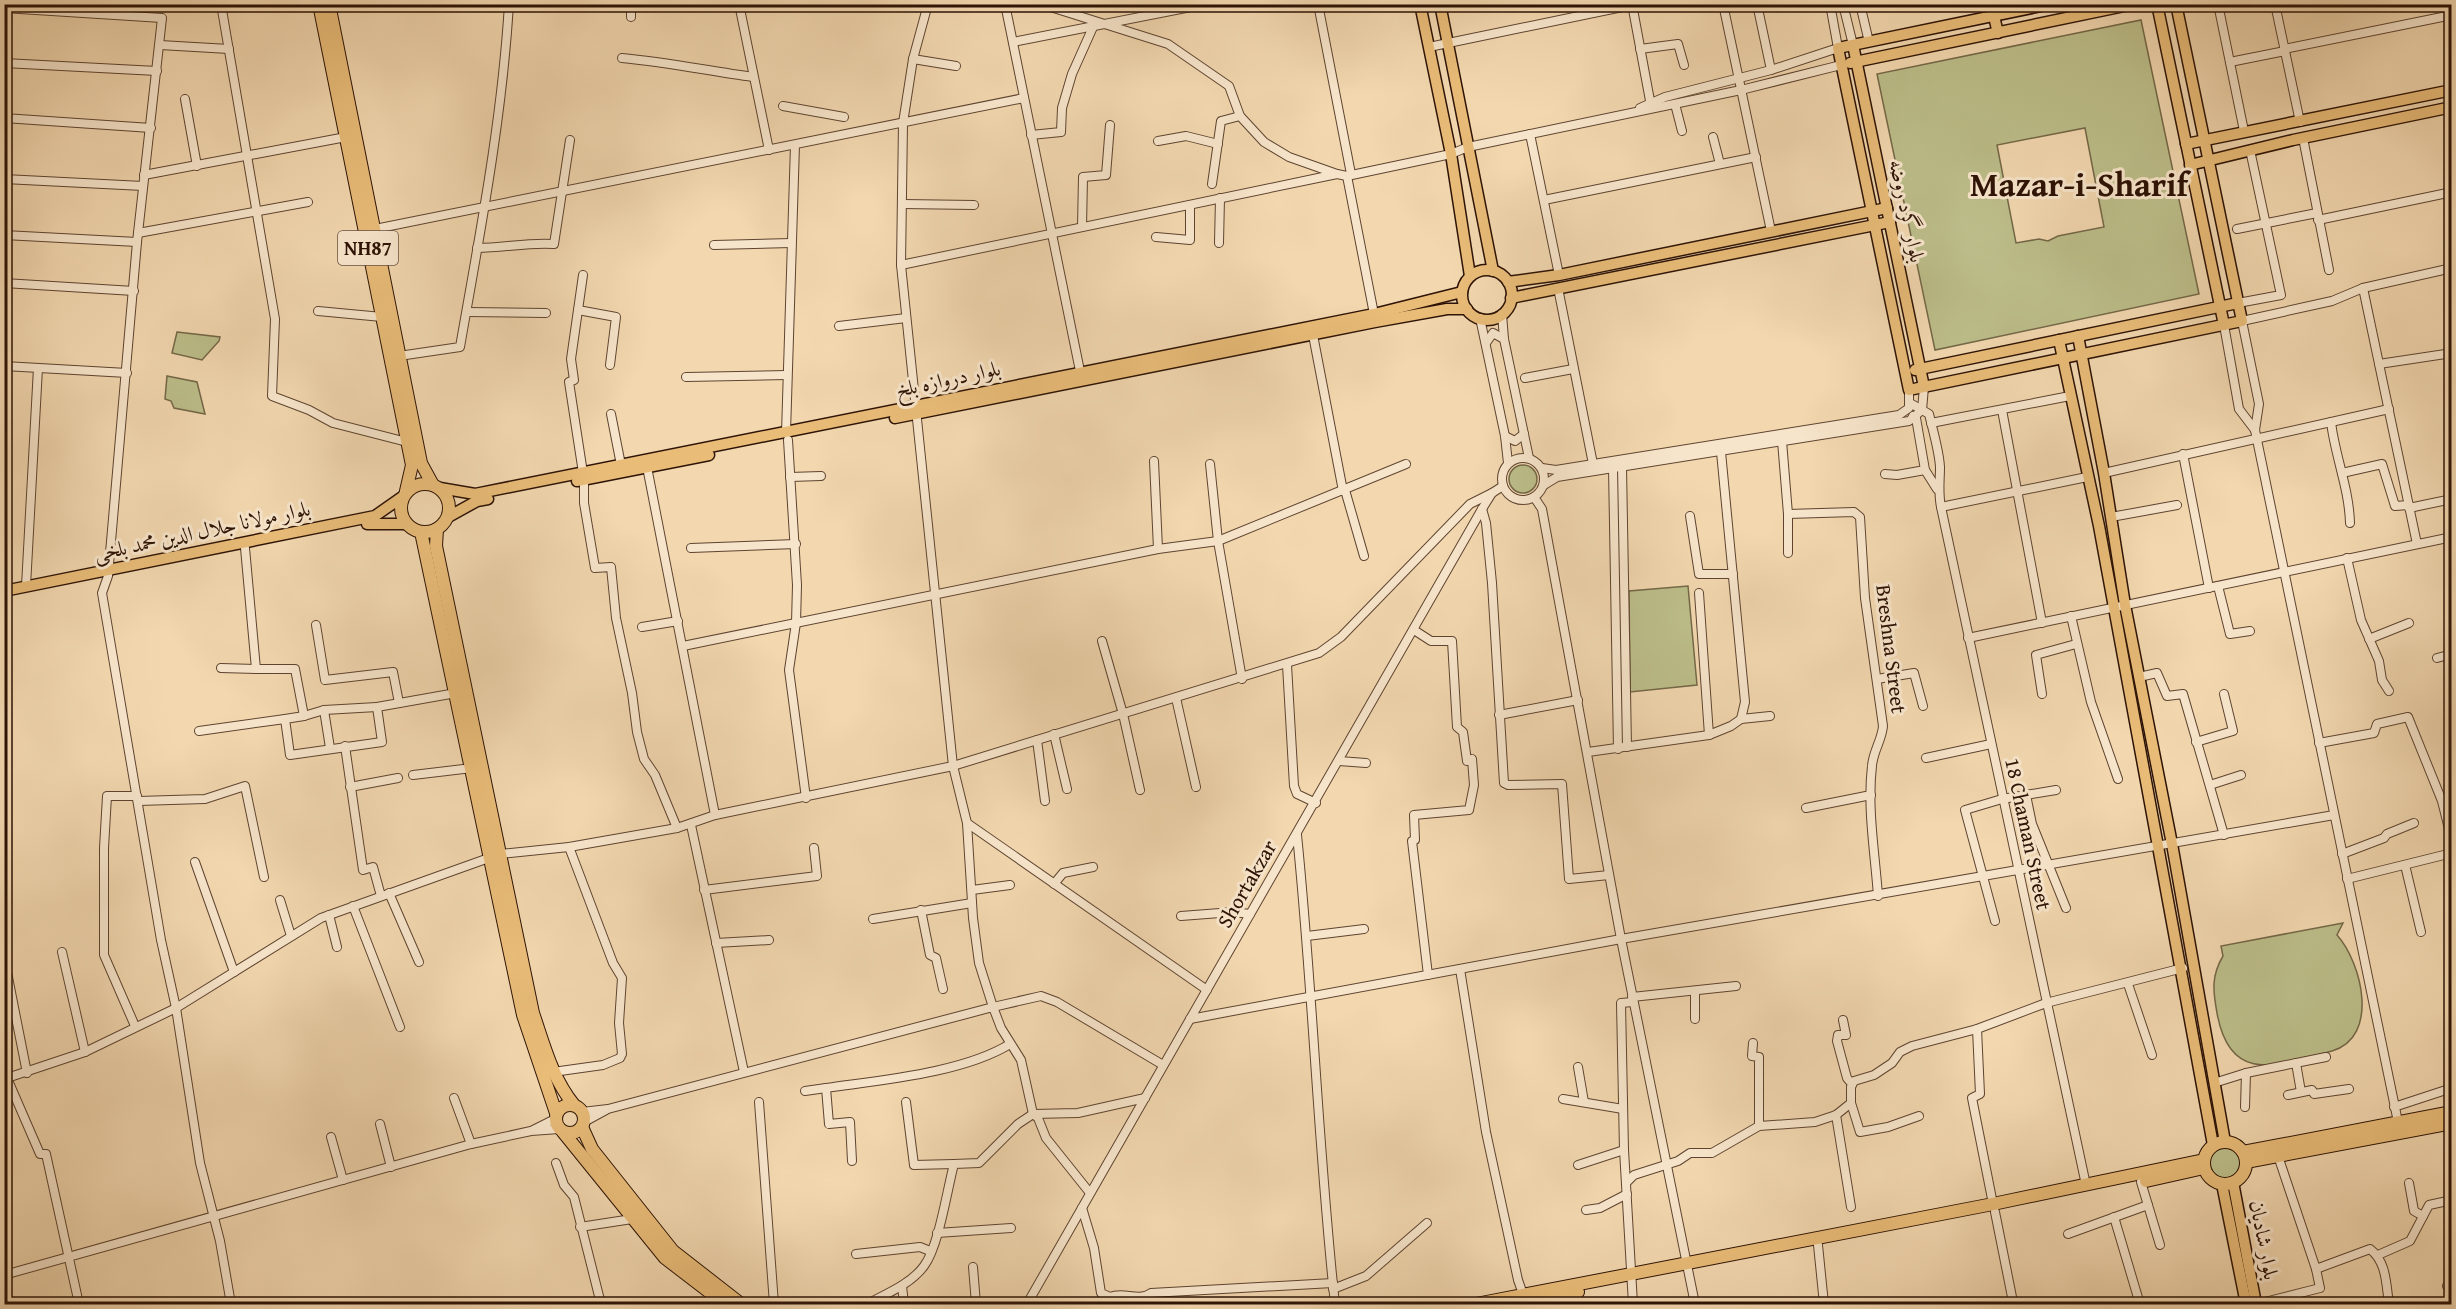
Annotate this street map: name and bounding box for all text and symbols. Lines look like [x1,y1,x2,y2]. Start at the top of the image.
street label: بلوار گرد روضه [1881,156,1934,265]
district label: Mazar-i-Sharif [1970,160,2191,208]
road number: NH87 [338,231,398,265]
street label: بلوار دروازه بلخ [893,352,1004,409]
street label: بلوار مولانا جلال الدین محمد بلخی [91,492,313,569]
street label: Breshna Street [1868,583,1915,716]
street label: 18 Chaman Street [1997,755,2060,913]
street label: Shortakzar [1209,834,1284,934]
street label: بلوار شادیان [2242,1197,2287,1282]

